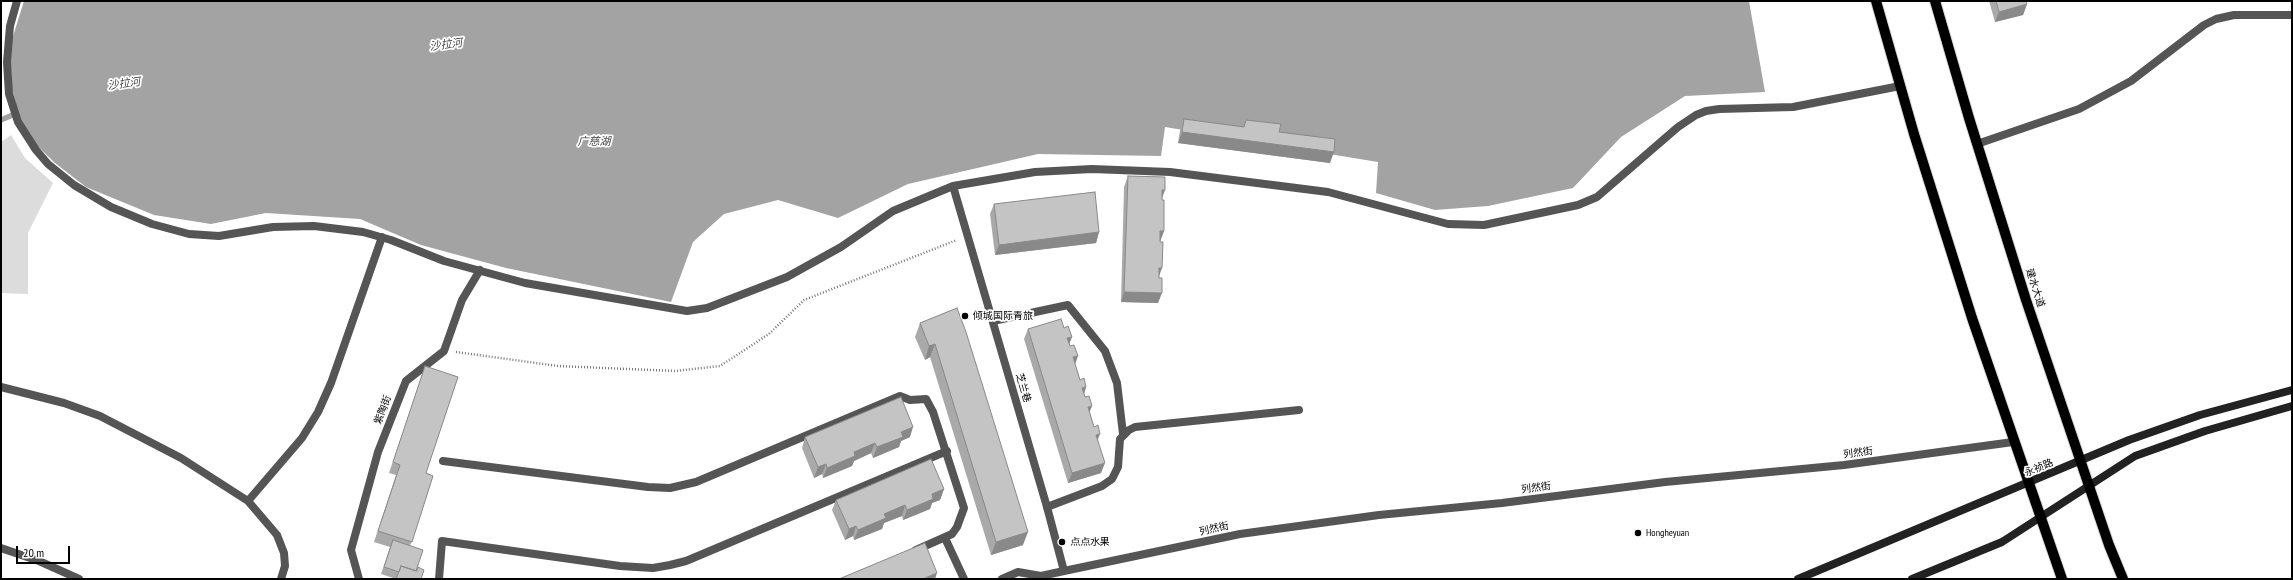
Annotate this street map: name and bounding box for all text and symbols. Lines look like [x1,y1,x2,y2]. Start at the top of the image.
water label: 沙拉河 [429,36,463,54]
water label: 沙拉河 [107,75,141,93]
water label: 广慈湖 [578,135,610,149]
street label: 建水大道 [2023,267,2047,309]
place label: 倾城国际青旅 [973,310,1033,322]
marker: 倾城国际青旅 [960,311,970,321]
street label: 芝兰巷 [1013,372,1033,404]
street label: 紫陶街 [372,394,394,426]
street label: 列然街 [1842,445,1874,461]
street label: 永祯路 [2023,457,2055,479]
street label: 列然街 [1520,480,1552,496]
street label: 列然街 [1198,520,1230,538]
place label: Hongheyuan [1646,527,1689,539]
marker: Hongheyuan [1633,528,1643,538]
place label: 点点水果 [1070,536,1110,548]
marker: 点点水果 [1057,537,1067,547]
scale bar [18,538,72,564]
text: 20 m [23,545,44,560]

